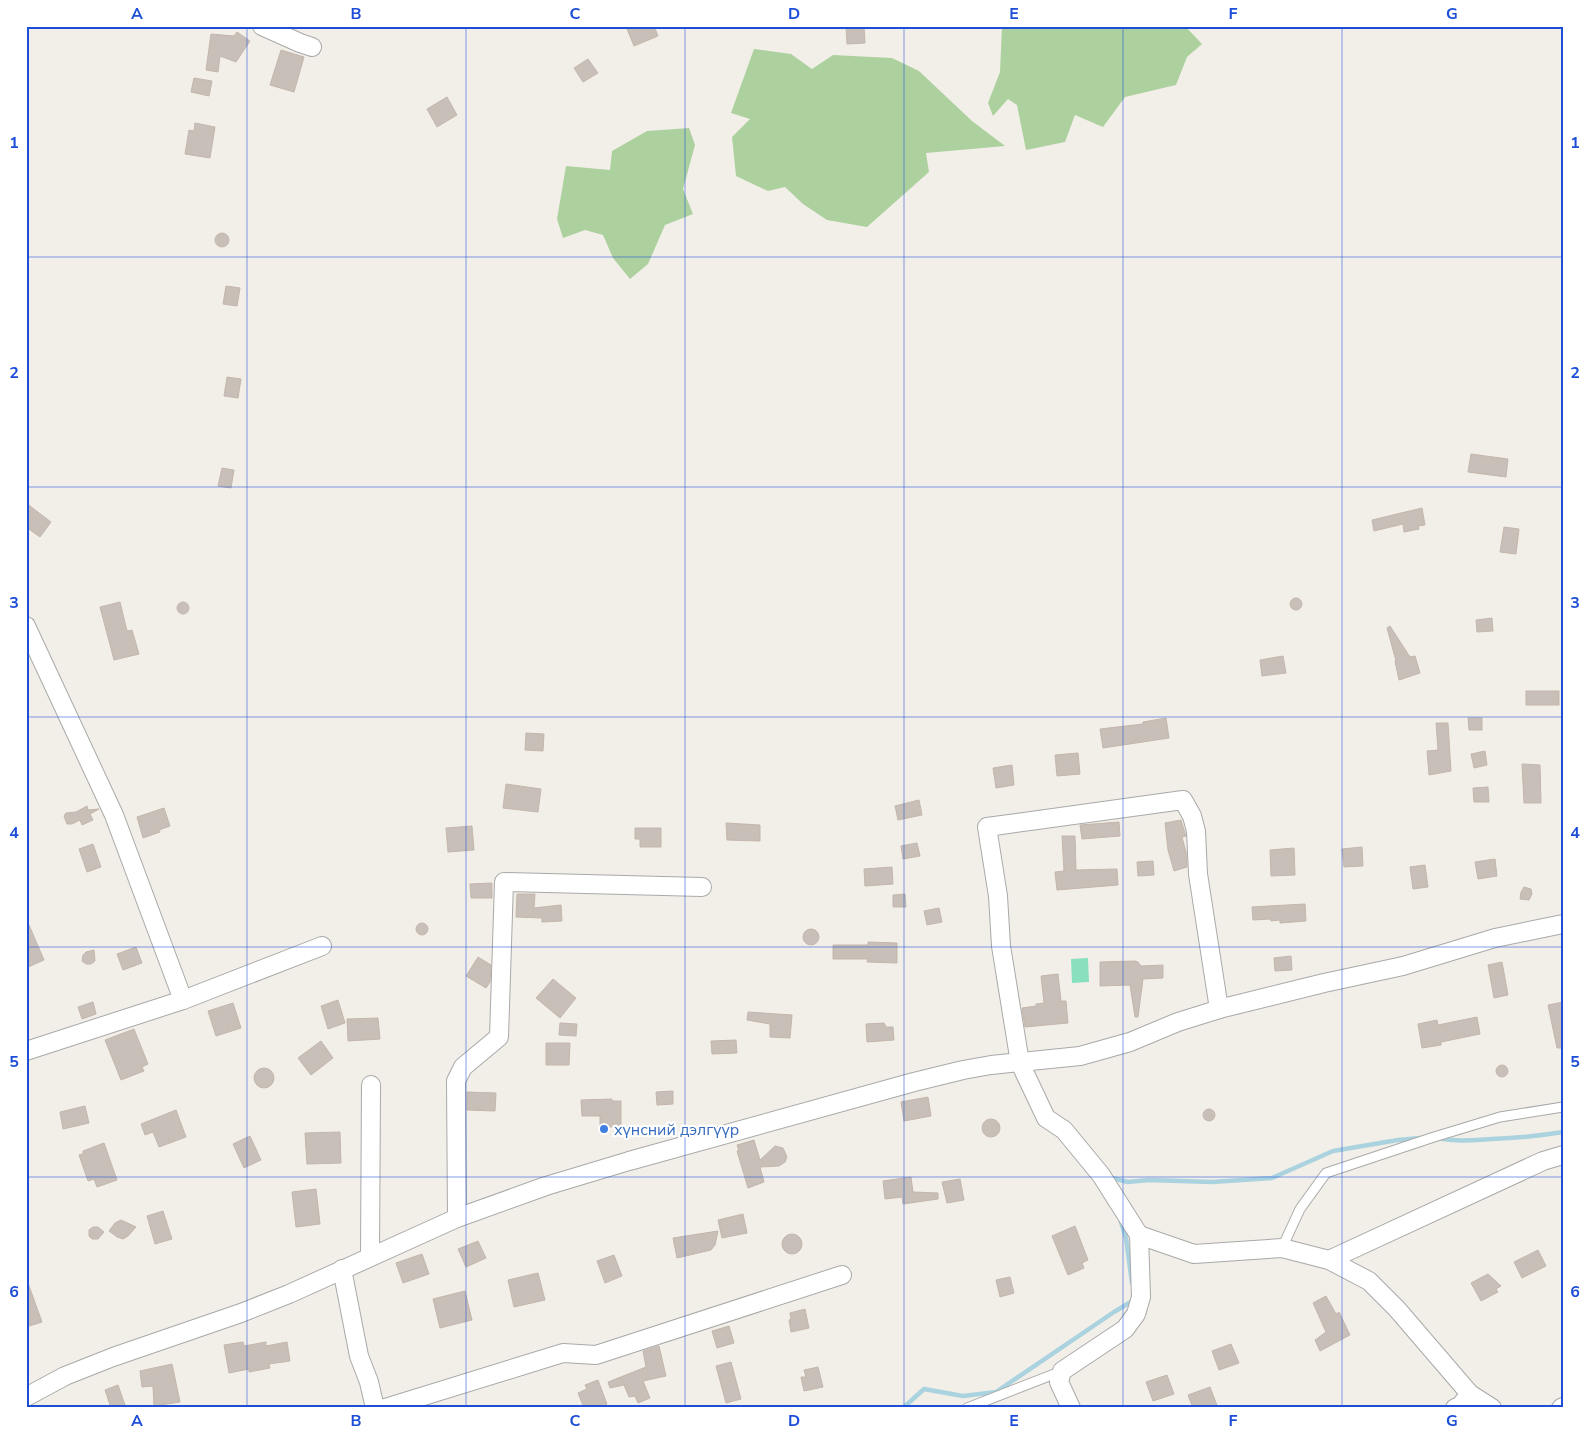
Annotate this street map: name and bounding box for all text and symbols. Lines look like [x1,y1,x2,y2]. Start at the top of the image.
text: A [131,3,143,25]
text: B [350,3,362,25]
text: C [570,3,581,25]
text: D [788,3,800,25]
text: E [1009,3,1019,25]
text: F [1229,3,1238,25]
text: G [1446,3,1458,25]
text: 1 [9,132,19,154]
text: 1 [1570,132,1580,154]
text: 2 [9,362,19,384]
text: 2 [1570,362,1580,384]
text: 3 [9,592,19,614]
text: 3 [1570,592,1580,614]
text: 4 [9,822,19,844]
text: 4 [1570,822,1580,844]
text: 5 [9,1051,19,1073]
text: 5 [1570,1051,1580,1073]
place label: хүнсний дэлгүүр [614,1119,739,1141]
marker: хүнсний дэлгүүр [598,1123,610,1135]
text: 6 [9,1281,19,1303]
text: 6 [1570,1281,1580,1303]
text: A [131,1410,143,1432]
text: B [350,1410,362,1432]
text: C [570,1410,581,1432]
text: D [788,1410,800,1432]
text: E [1009,1410,1019,1432]
text: F [1229,1410,1238,1432]
text: G [1446,1410,1458,1432]

